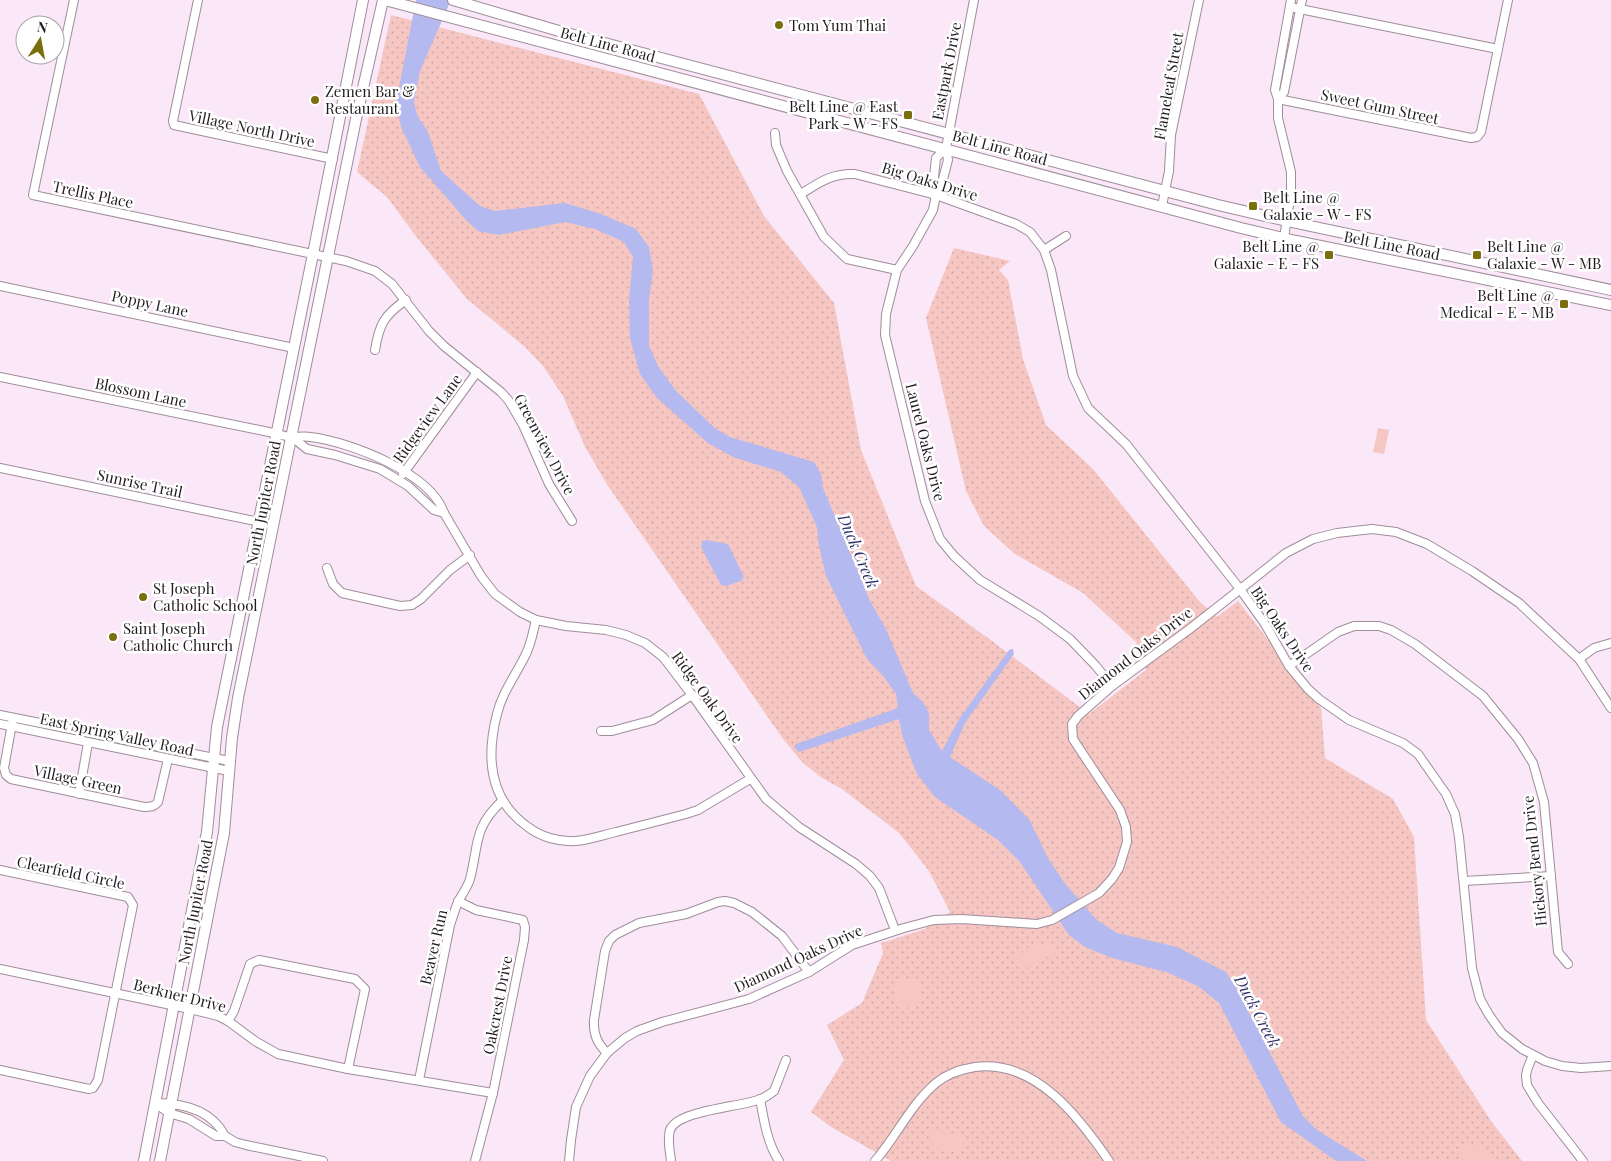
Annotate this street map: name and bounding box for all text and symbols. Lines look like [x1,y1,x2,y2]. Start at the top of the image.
north arrow [15,15,65,65]
place label: Tom Yum Thai [789,15,887,35]
text: N [36,16,49,37]
marker: Tom Yum Thai [773,19,785,31]
street label: Eastpark Drive [927,20,965,122]
street label: Belt Line Road [558,22,658,66]
street label: Flameleaf Street [1149,30,1187,142]
place label: Zemen Bar & Restaurant [325,81,415,118]
street label: Sweet Gum Street [1319,84,1441,128]
marker: Zemen Bar & Restaurant [309,94,321,106]
place label: Belt Line @ East Park - W - FS [789,96,899,133]
street label: Village North Drive [186,105,317,151]
marker: Belt Line @ East Park - W - FS [902,109,914,121]
street label: Belt Line Road [950,125,1050,169]
street label: Big Oaks Drive [880,157,980,205]
street label: Trellis Place [51,176,135,212]
place label: Belt Line @ Galaxie - W - FS [1263,187,1372,224]
marker: Belt Line @ Galaxie - W - FS [1247,200,1259,212]
street label: Belt Line Road [1342,226,1442,264]
place label: Belt Line @ Galaxie - E - FS [1214,236,1319,273]
place label: Belt Line @ Galaxie - W - MB [1487,236,1601,273]
marker: Belt Line @ Galaxie - E - FS [1323,249,1335,261]
marker: Belt Line @ Galaxie - W - MB [1471,249,1483,261]
street label: Poppy Lane [110,285,190,321]
place label: Belt Line @ Medical - E - MB [1440,285,1554,322]
marker: Belt Line @ Medical - E - MB [1558,298,1570,310]
street label: Ridgeview Lane [388,370,466,466]
street label: Blossom Lane [93,373,189,411]
street label: Laurel Oaks Drive [902,381,950,503]
street label: Greenview Drive [510,390,580,498]
street label: North Jupiter Road [241,439,285,567]
street label: Sunrise Trail [96,464,184,502]
water label: Duck Creek [833,510,884,591]
place label: St Joseph Catholic School [153,578,258,615]
street label: Big Oaks Drive [1247,582,1319,676]
marker: St Joseph Catholic School [137,591,149,603]
street label: Diamond Oaks Drive [1074,602,1196,704]
place label: Saint Joseph Catholic Church [123,618,233,655]
marker: Saint Joseph Catholic Church [107,631,119,643]
street label: Ridge Oak Drive [668,647,748,747]
street label: East Spring Valley Road [38,708,196,760]
street label: Village Green [31,760,124,798]
street label: Hickory Bend Drive [1517,794,1551,928]
street label: North Jupiter Road [173,838,217,966]
street label: Clearfield Circle [15,851,127,893]
street label: Beaver Run [415,907,451,987]
street label: Diamond Oaks Drive [730,919,866,997]
street label: Oakcrest Drive [478,954,516,1056]
water label: Duck Creek [1230,970,1286,1051]
street label: Berkner Drive [132,974,228,1016]

